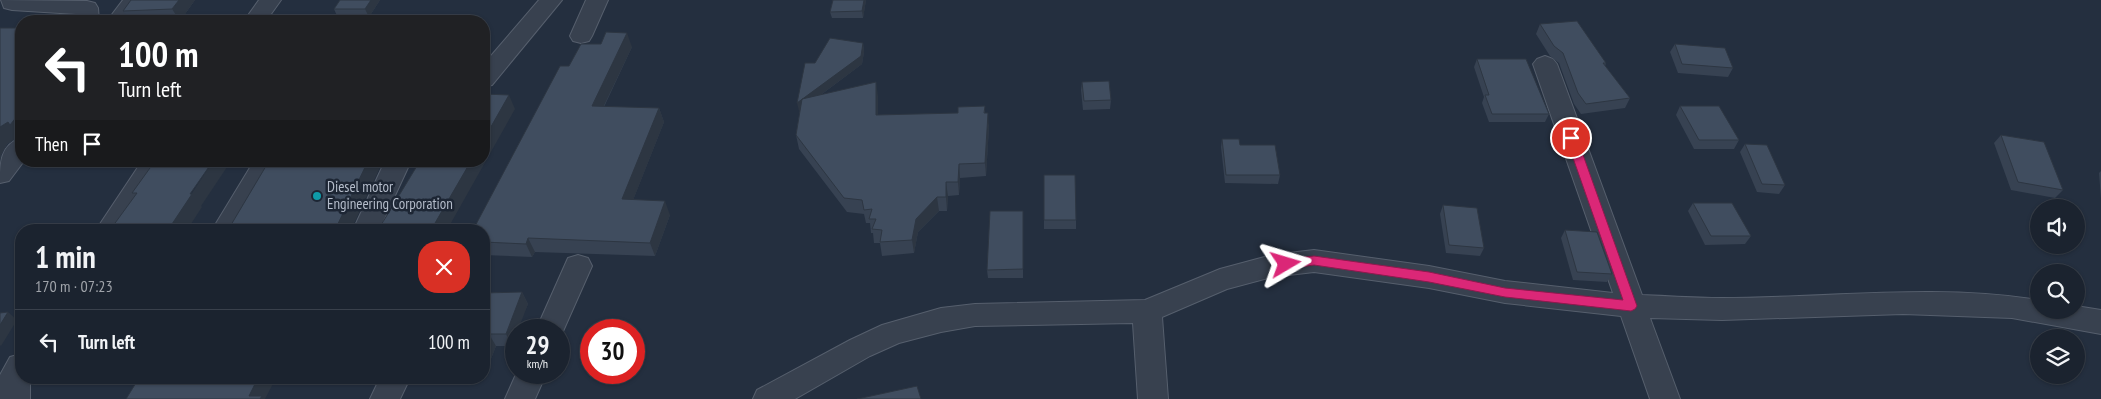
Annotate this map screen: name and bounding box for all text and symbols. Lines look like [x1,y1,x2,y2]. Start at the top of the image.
text: 100 m [118,31,199,77]
icon: left [35,35,100,100]
text: Turn left [118,75,182,103]
pin [1550,117,1592,159]
icon: arrive [1557,124,1585,152]
icon: arrive [78,130,106,158]
text: Then [35,132,68,156]
place label: Diesel motor Engineering Corporation [327,177,453,213]
marker: Diesel motor Engineering Corporation [311,190,323,202]
map controls [2030,199,2085,384]
button: sound [2030,199,2085,254]
text: 1 min [35,237,96,276]
position arrow [1259,237,1311,289]
button: close [418,241,470,293]
button: search [2030,264,2085,319]
text: 170 m · 07:23 [35,276,113,296]
speed limit sign: 30 [580,319,645,384]
icon: left [35,328,63,356]
text: 29 [526,329,549,361]
button: layers [2030,329,2085,384]
text: Turn left [78,330,135,354]
text: 100 m [428,330,470,354]
text: km/h [527,356,548,371]

